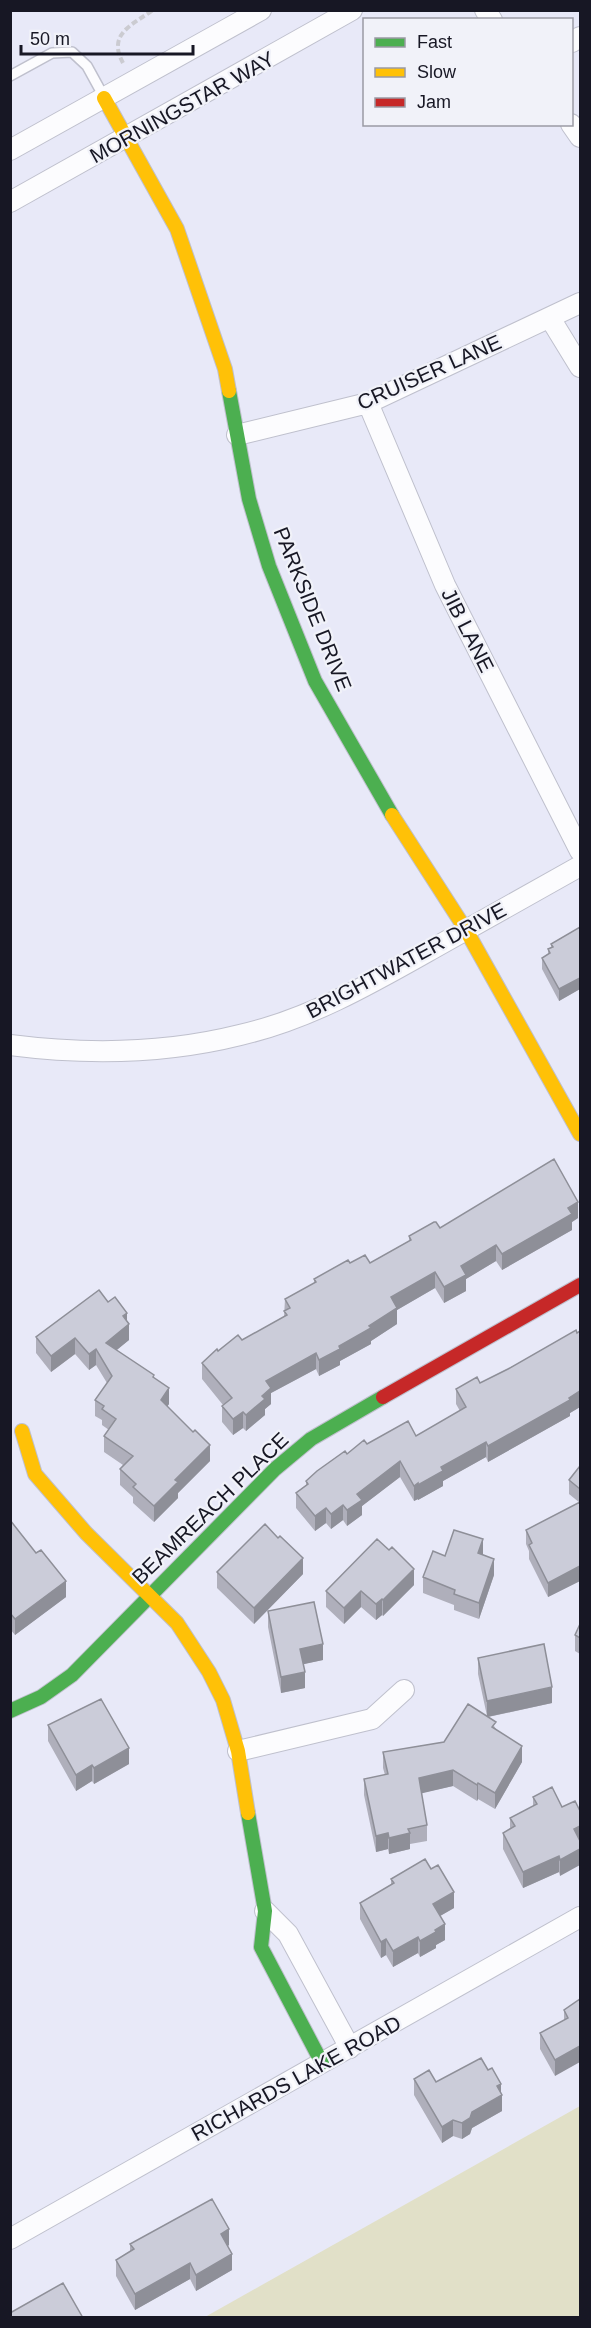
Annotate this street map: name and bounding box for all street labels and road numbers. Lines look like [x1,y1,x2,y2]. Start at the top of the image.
street label: MORNINGSTAR WAY [86,47,278,167]
street label: CRUISER LANE [353,330,505,414]
street label: PARKSIDE DRIVE [270,524,356,694]
street label: JIB LANE [437,584,499,676]
street label: BRIGHTWATER DRIVE [302,898,510,1022]
street label: BEAMREACH PLACE [127,1428,293,1588]
street label: RICHARDS LAKE ROAD [187,2011,405,2145]

